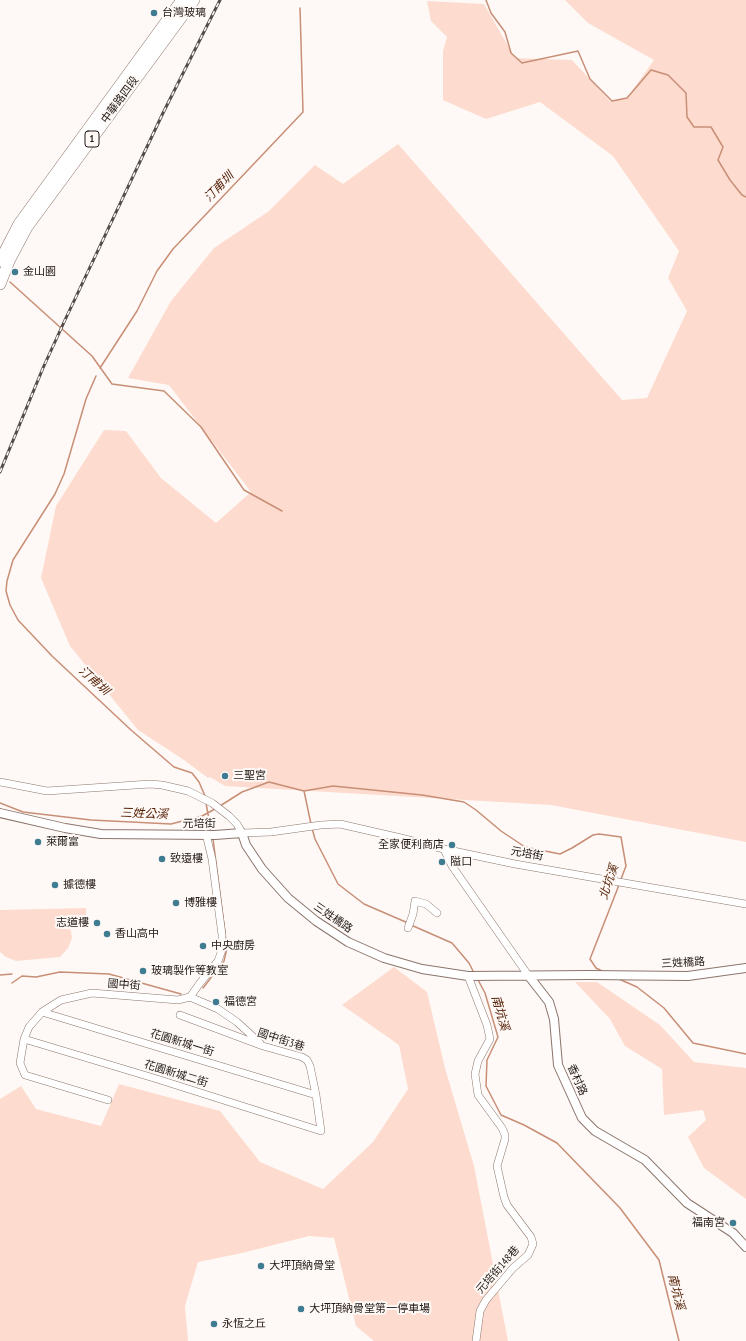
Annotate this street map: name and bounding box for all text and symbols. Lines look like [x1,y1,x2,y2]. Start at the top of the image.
place label: 台灣玻璃 [162,6,206,20]
marker: 台灣玻璃 [149,8,159,18]
street label: 中華路四段 [98,74,142,126]
road number: 1 [85,131,99,147]
water label: 汀甫圳 [201,169,237,205]
place label: 金山園 [23,265,56,279]
marker: 金山園 [10,267,20,277]
water label: 汀甫圳 [76,664,112,698]
place label: 三聖宮 [233,769,266,783]
marker: 三聖宮 [220,771,230,781]
water label: 三姓公溪 [120,806,168,822]
street label: 元培街 [183,817,215,831]
place label: 萊爾富 [46,835,79,849]
marker: 萊爾富 [33,837,43,847]
place label: 全家便利商店 [378,838,444,852]
marker: 全家便利商店 [447,840,457,850]
street label: 元培街 [510,845,544,863]
place label: 致遠樓 [170,852,203,866]
marker: 致遠樓 [157,854,167,864]
place label: 隘口 [450,855,472,869]
marker: 隘口 [437,857,447,867]
water label: 北坑溪 [596,863,622,901]
place label: 據德樓 [63,878,96,892]
marker: 據德樓 [50,880,60,890]
place label: 博雅樓 [184,896,217,910]
marker: 博雅樓 [171,898,181,908]
street label: 三姓橋路 [311,900,355,936]
place label: 志道樓 [56,916,89,930]
marker: 志道樓 [92,918,102,928]
place label: 香山高中 [115,927,159,941]
marker: 香山高中 [102,929,112,939]
place label: 中央廚房 [211,939,255,953]
marker: 中央廚房 [198,941,208,951]
street label: 三姓橋路 [661,955,705,971]
place label: 玻璃製作等教室 [151,964,228,978]
marker: 玻璃製作等教室 [138,966,148,976]
street label: 國中街 [107,977,141,993]
water label: 南坑溪 [488,994,512,1032]
place label: 福德宮 [224,995,257,1009]
marker: 福德宮 [211,997,221,1007]
street label: 國中街3巷 [256,1026,306,1054]
street label: 花園新城一街 [149,1027,215,1059]
street label: 花園新城二街 [143,1058,209,1090]
street label: 香村路 [564,1062,590,1098]
place label: 福南宮 [692,1216,725,1230]
marker: 福南宮 [728,1218,738,1228]
street label: 元培街148巷 [474,1243,522,1297]
place label: 大坪頂納骨堂 [269,1259,335,1273]
marker: 大坪頂納骨堂 [256,1261,266,1271]
water label: 南坑溪 [665,1273,687,1311]
place label: 大坪頂納骨堂第一停車場 [309,1302,430,1316]
marker: 大坪頂納骨堂第一停車場 [296,1304,306,1314]
place label: 永恆之丘 [222,1317,266,1331]
marker: 永恆之丘 [209,1319,219,1329]

